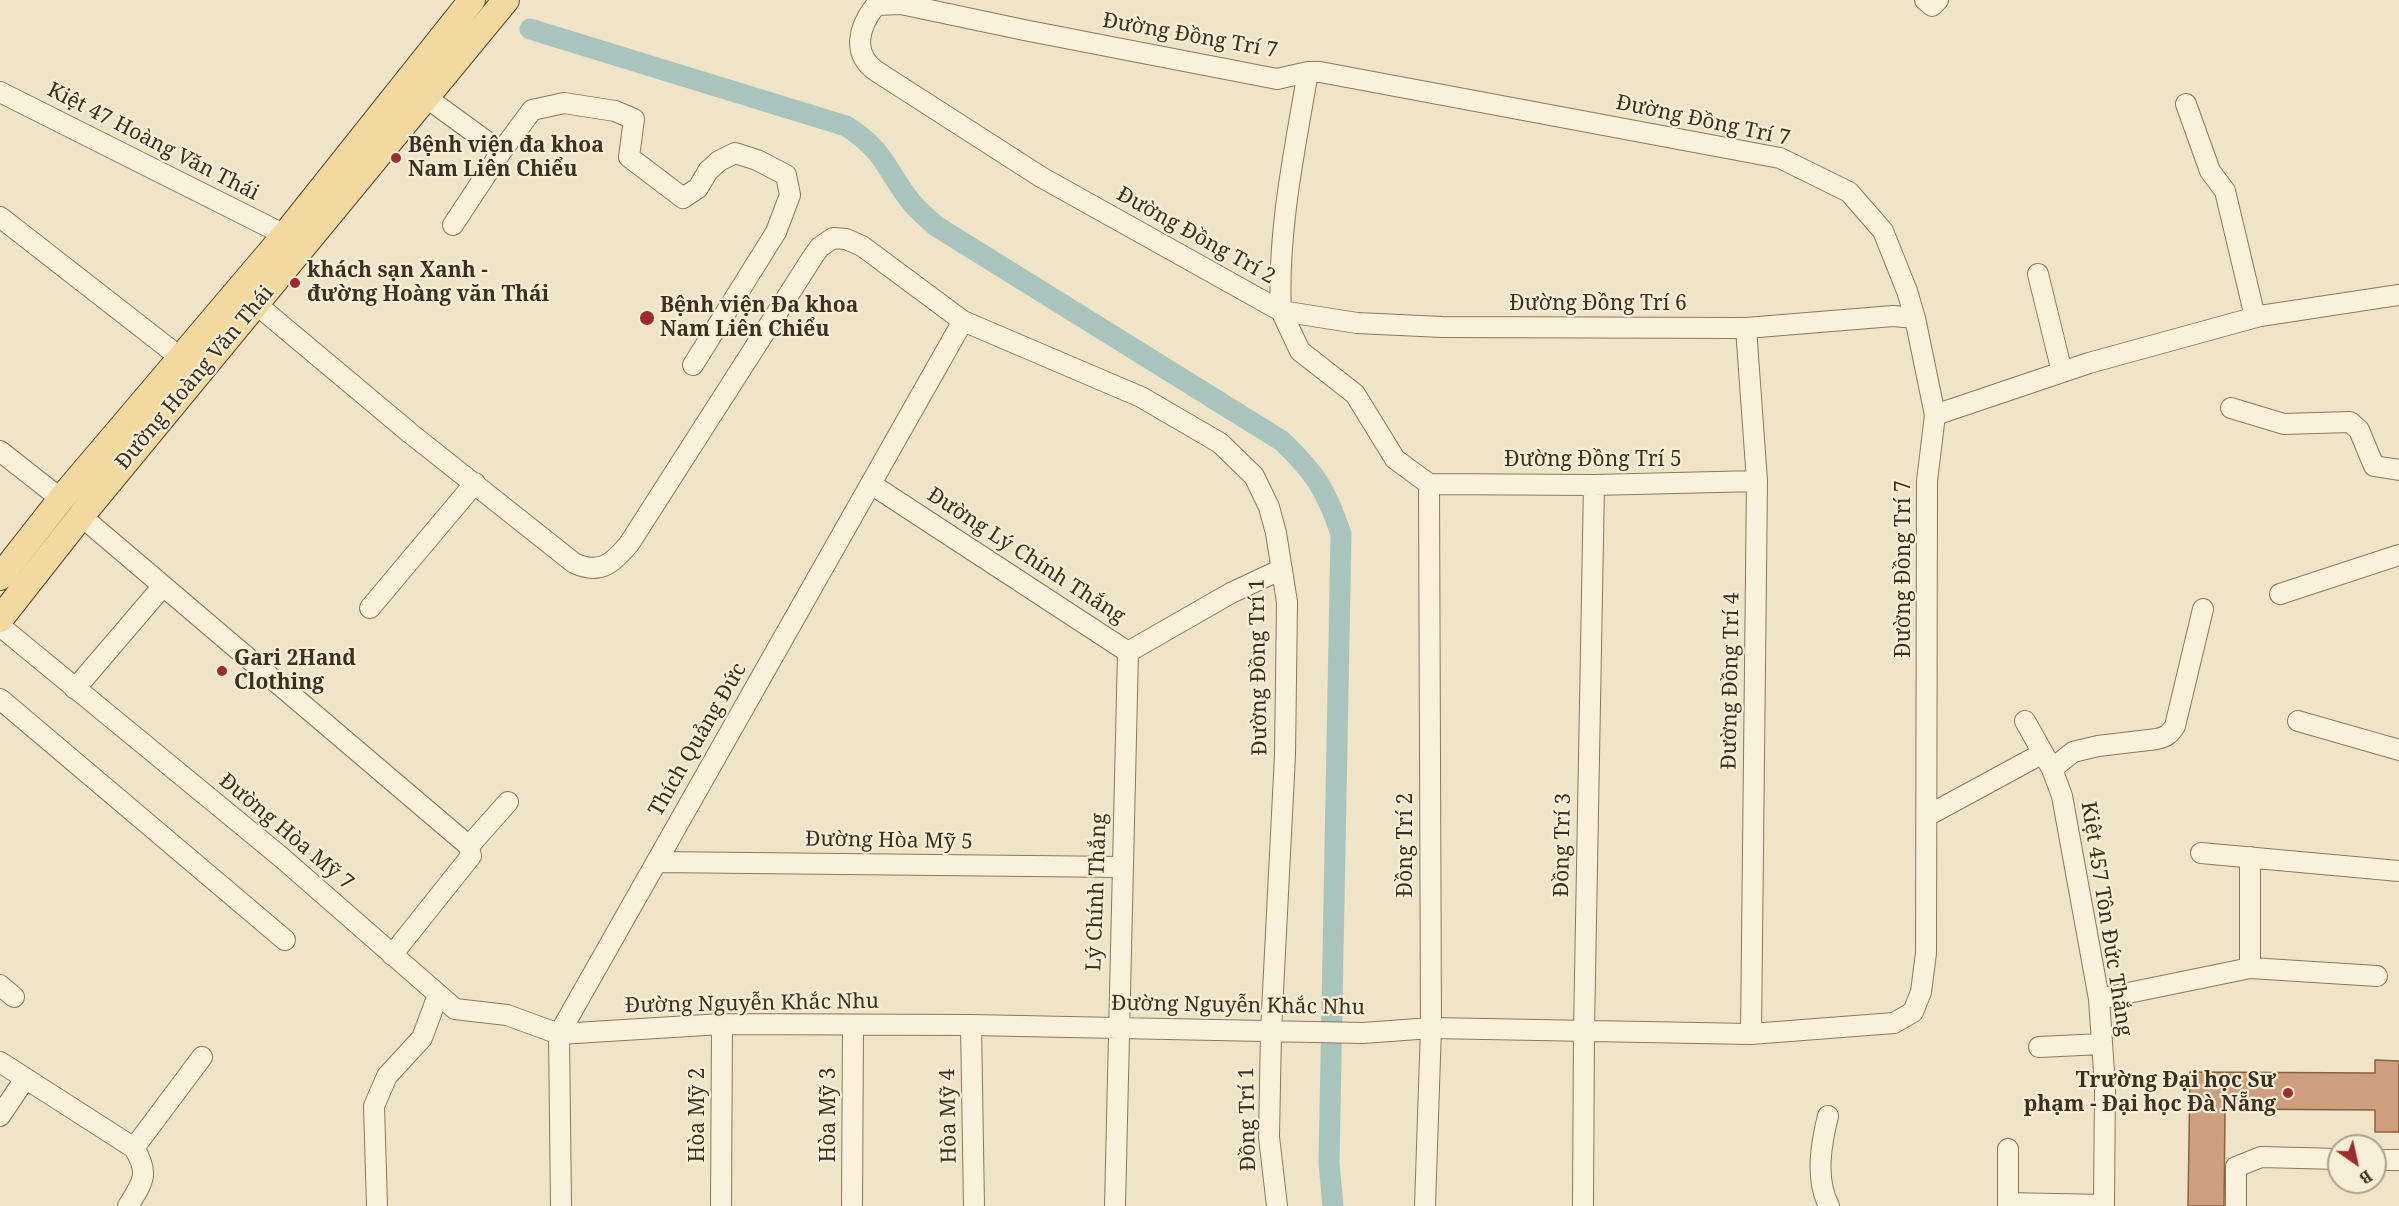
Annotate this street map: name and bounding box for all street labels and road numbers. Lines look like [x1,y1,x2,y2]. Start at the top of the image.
street label: Đường Đồng Trí 7 [1101,8,1279,64]
street label: Kiệt 47 Hoàng Văn Thái [43,78,263,206]
street label: Đường Đồng Trí 7 [1614,90,1792,152]
street label: Đường Đồng Trí 2 [1112,182,1280,290]
street label: Đường Hoàng Văn Thái [111,281,279,475]
street label: Đường Đồng Trí 6 [1509,291,1687,317]
street label: Đường Đồng Trí 5 [1504,447,1682,473]
street label: Đường Đồng Trí 7 [1891,480,1917,658]
street label: Đường Lý Chính Thắng [922,483,1130,629]
street label: Đường Đồng Trí 1 [1245,578,1273,756]
street label: Đường Đồng Trí 4 [1717,592,1745,770]
street label: Thích Quảng Đức [644,659,752,821]
street label: Đường Hòa Mỹ 7 [214,768,358,896]
street label: Đồng Trí 2 [1393,793,1419,897]
street label: Đồng Trí 3 [1549,793,1577,897]
street label: Kiệt 457 Tôn Đức Thắng [2075,800,2137,1038]
street label: Lý Chính Thắng [1082,813,1112,971]
street label: Đường Hòa Mỹ 5 [805,827,973,855]
street label: Đường Nguyễn Khắc Nhu [625,989,879,1019]
street label: Đường Nguyễn Khắc Nhu [1111,991,1365,1021]
street label: Đồng Trí 1 [1234,1067,1262,1171]
street label: Hòa Mỹ 2 [685,1068,711,1162]
street label: Hòa Mỹ 3 [816,1068,842,1162]
street label: Hòa Mỹ 4 [936,1068,962,1164]

